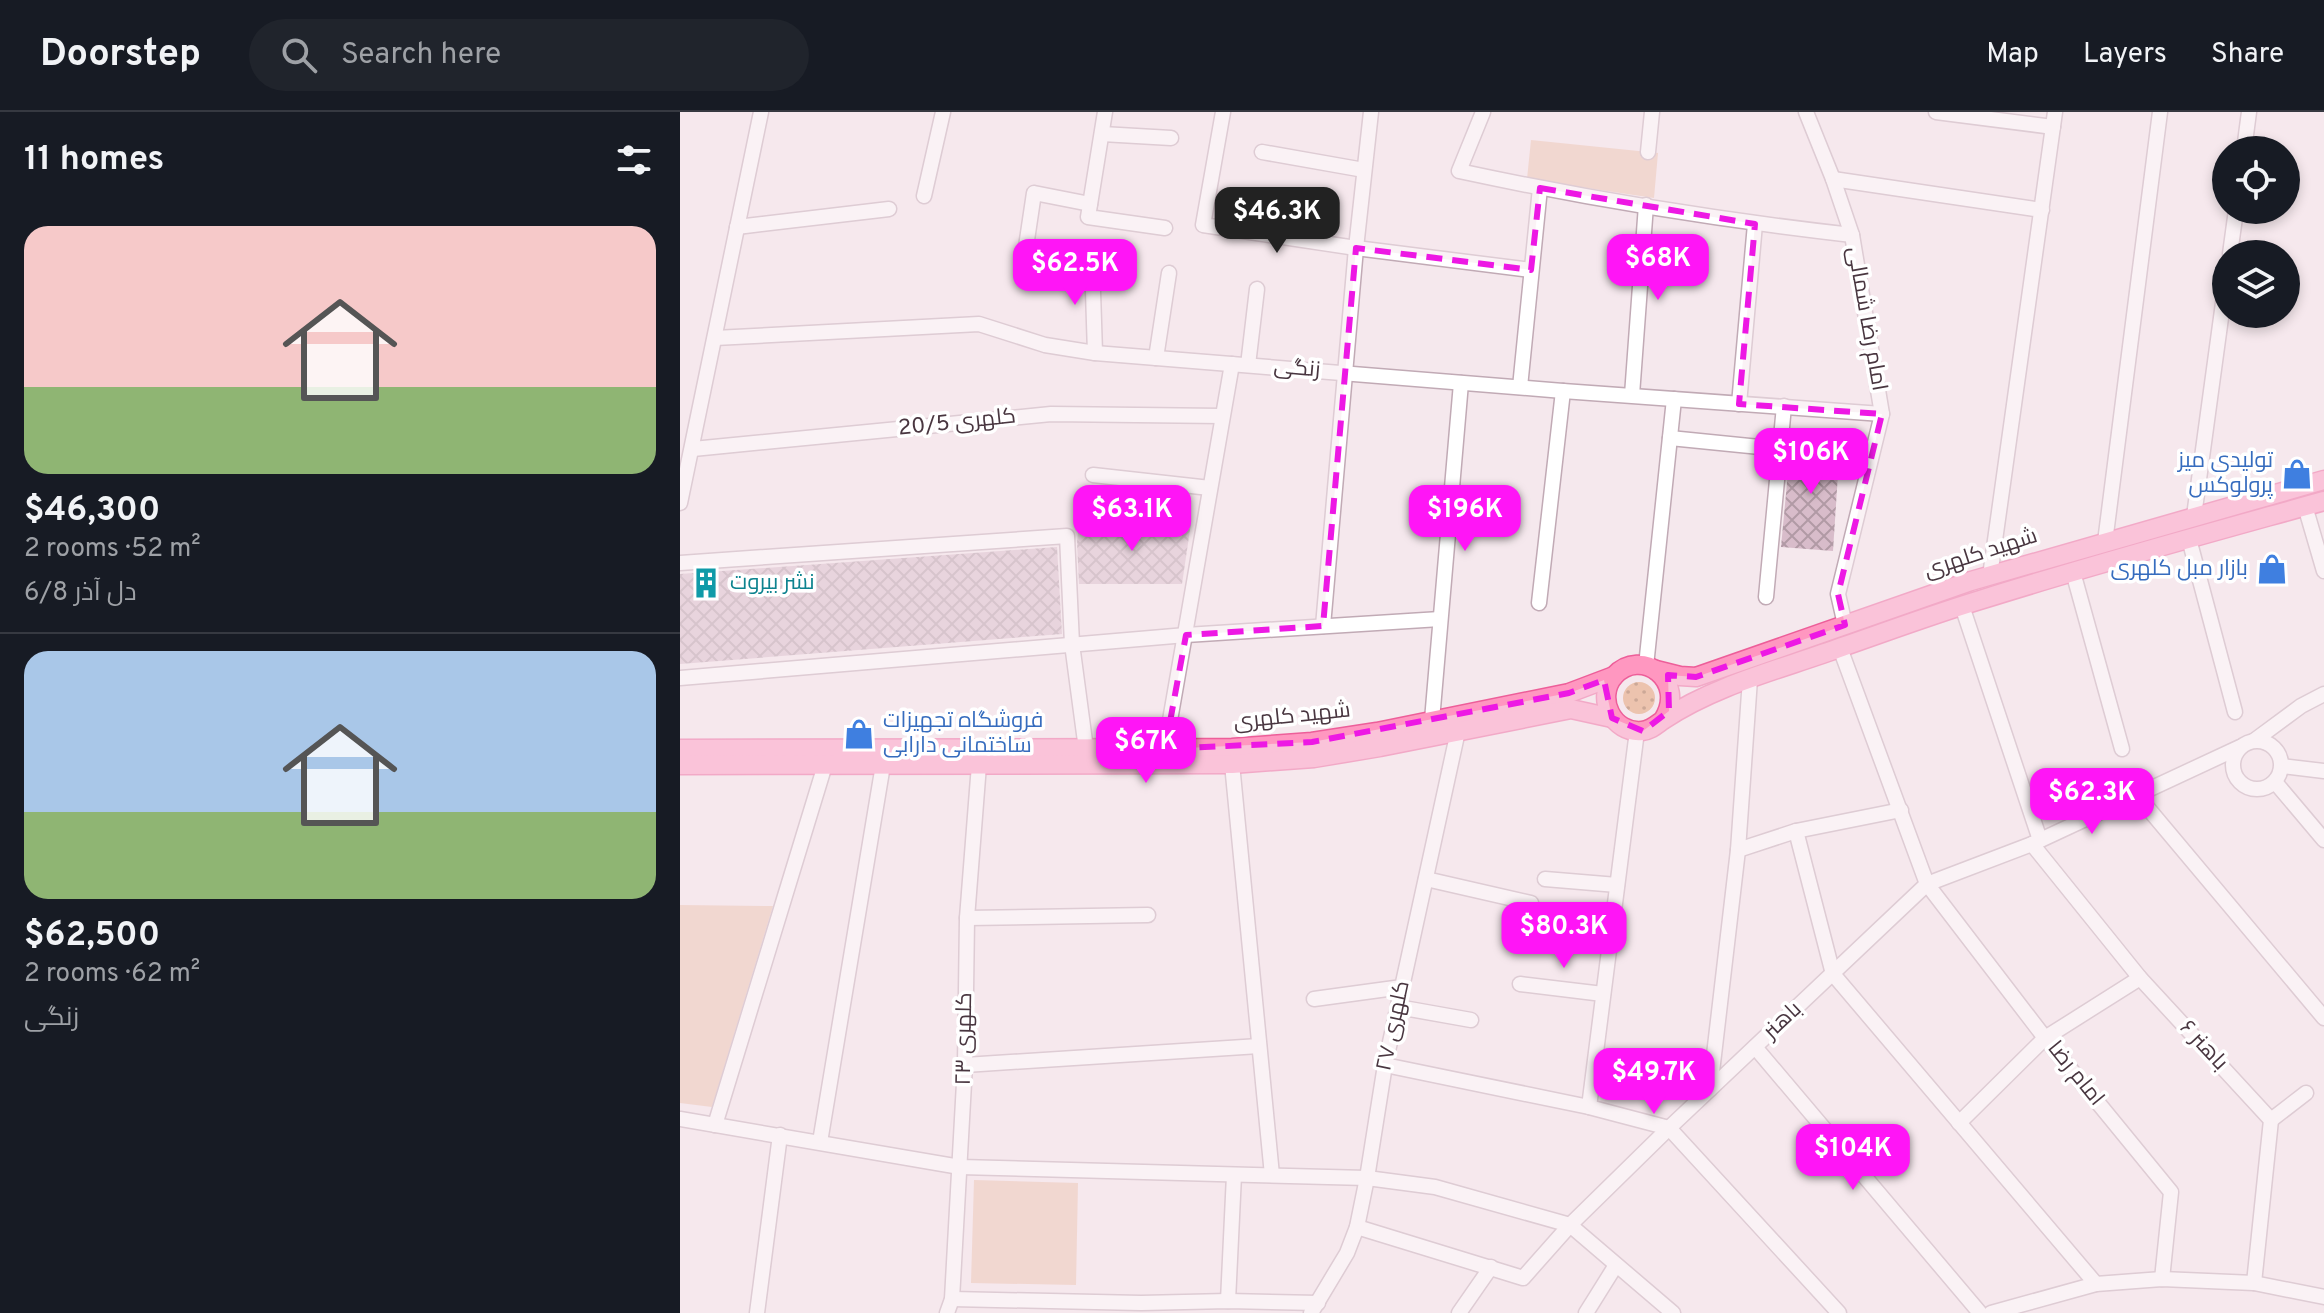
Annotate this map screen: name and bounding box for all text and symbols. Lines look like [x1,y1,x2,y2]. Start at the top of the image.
search box [249,19,809,91]
text: Doorstep [40,31,201,80]
icon: search [277,33,321,77]
text: Search here [341,37,501,74]
text: Map [1986,37,2039,73]
text: Layers [2083,37,2167,73]
text: Share [2211,37,2284,73]
map controls [2212,136,2300,328]
button: locate [2212,136,2300,224]
icon: filters [612,138,656,182]
text: 11 homes [24,139,164,182]
pin: $46.3K [1212,187,1342,255]
text: $46.3K [1233,196,1321,229]
pin: $68K [1611,234,1705,302]
pin: $62.5K [1010,239,1140,307]
button: layers [2212,240,2300,328]
text: $68K [1625,243,1691,276]
street label: امام رضا شمالی [1840,245,1892,393]
text: $62.5K [1031,248,1119,281]
icon: home [268,278,412,422]
street label: زنگی [1273,354,1321,384]
street label: کلهری 20/5 [897,403,1017,443]
pin: $106K [1755,428,1867,496]
text: $106K [1772,437,1850,470]
place label: تولیدی میز پرولوکس [2176,448,2273,500]
shop icon: تولیدی میز پرولوکس [2280,457,2314,491]
pin: $63.1K [1067,485,1197,553]
pin: $196K [1409,485,1521,553]
text: $46,300 [24,490,160,533]
text: $63.1K [1091,494,1173,527]
text: $196K [1427,494,1503,527]
street label: شهید کلهری [1921,523,2041,585]
text: 2 rooms · 52 m² [24,533,201,566]
shop icon: بازار مبل کلهری [2255,552,2289,586]
place label: بازار مبل کلهری [2110,556,2248,583]
building icon: نشر بیروت [689,566,723,600]
place label: نشر بیروت [730,570,815,597]
text: دل آذر 6/8 [24,577,137,610]
street label: شهید کلهری [1232,697,1352,737]
icon: home [268,703,412,847]
place label: فروشگاه تجهیزات ساختمانی دارابی [883,708,1043,760]
shop icon: فروشگاه تجهیزات ساختمانی دارابی [842,717,876,751]
pin: $67K [1099,717,1193,785]
text: $67K [1114,726,1178,759]
pin: $62.3K [2027,768,2157,836]
text: $62.3K [2048,777,2136,810]
pin: $80.3K [1499,902,1629,970]
text: $80.3K [1520,911,1608,944]
text: $62,500 [24,915,160,958]
text: 2 rooms · 62 m² [24,958,200,991]
street label: کلهری ۲۷ [1371,978,1417,1074]
street label: کلهری ۲۳ [951,992,979,1086]
street label: باهنر [1757,996,1808,1047]
text: زنگی [24,1002,79,1035]
street label: باهنر ۶ [2173,1015,2233,1077]
street label: امام رضا [2041,1036,2109,1112]
pin: $49.7K [1589,1048,1719,1116]
text: $49.7K [1612,1057,1696,1090]
pin: $104K [1797,1124,1909,1192]
text: $104K [1814,1133,1892,1166]

